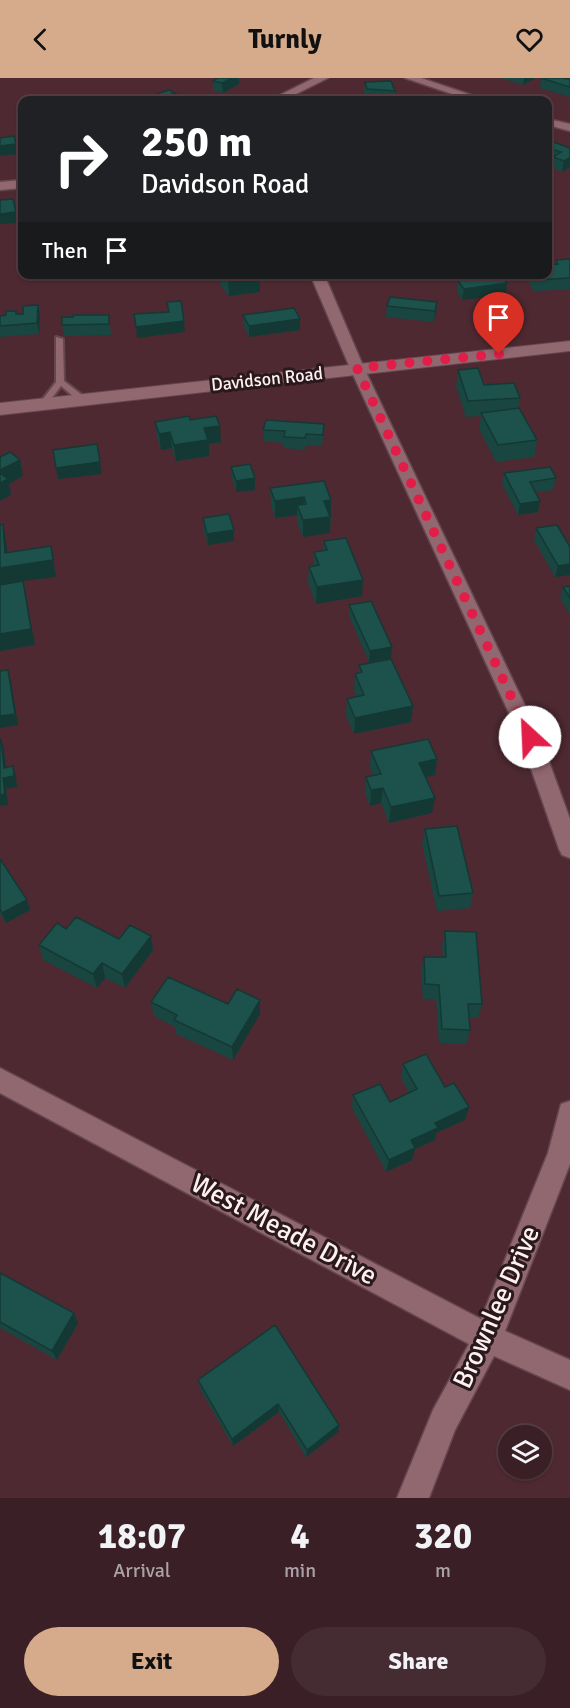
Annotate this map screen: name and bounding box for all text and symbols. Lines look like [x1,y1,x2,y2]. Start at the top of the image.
icon: back [24,23,57,56]
text: Turnly [248,23,322,56]
icon: heart [513,23,546,56]
text: 250 m [141,117,252,168]
icon: right [42,120,120,198]
text: Davidson Road [141,168,309,201]
icon: arrive [100,234,133,267]
text: Then [42,237,88,264]
pin [473,292,524,354]
icon: arrive [482,301,515,334]
street label: Davidson Road [210,362,324,396]
position arrow [498,705,562,769]
street label: West Meade Drive [185,1167,382,1292]
street label: Brownlee Drive [446,1221,547,1394]
map controls [498,1425,552,1479]
button: layers [498,1425,552,1479]
text: 18:07 [98,1514,186,1559]
text: 4 [290,1514,310,1559]
text: 320 [414,1514,472,1559]
text: Arrival [113,1558,171,1583]
text: min [284,1558,316,1583]
text: m [435,1558,451,1583]
button: Exit [24,1627,279,1696]
button: Share [291,1627,546,1696]

